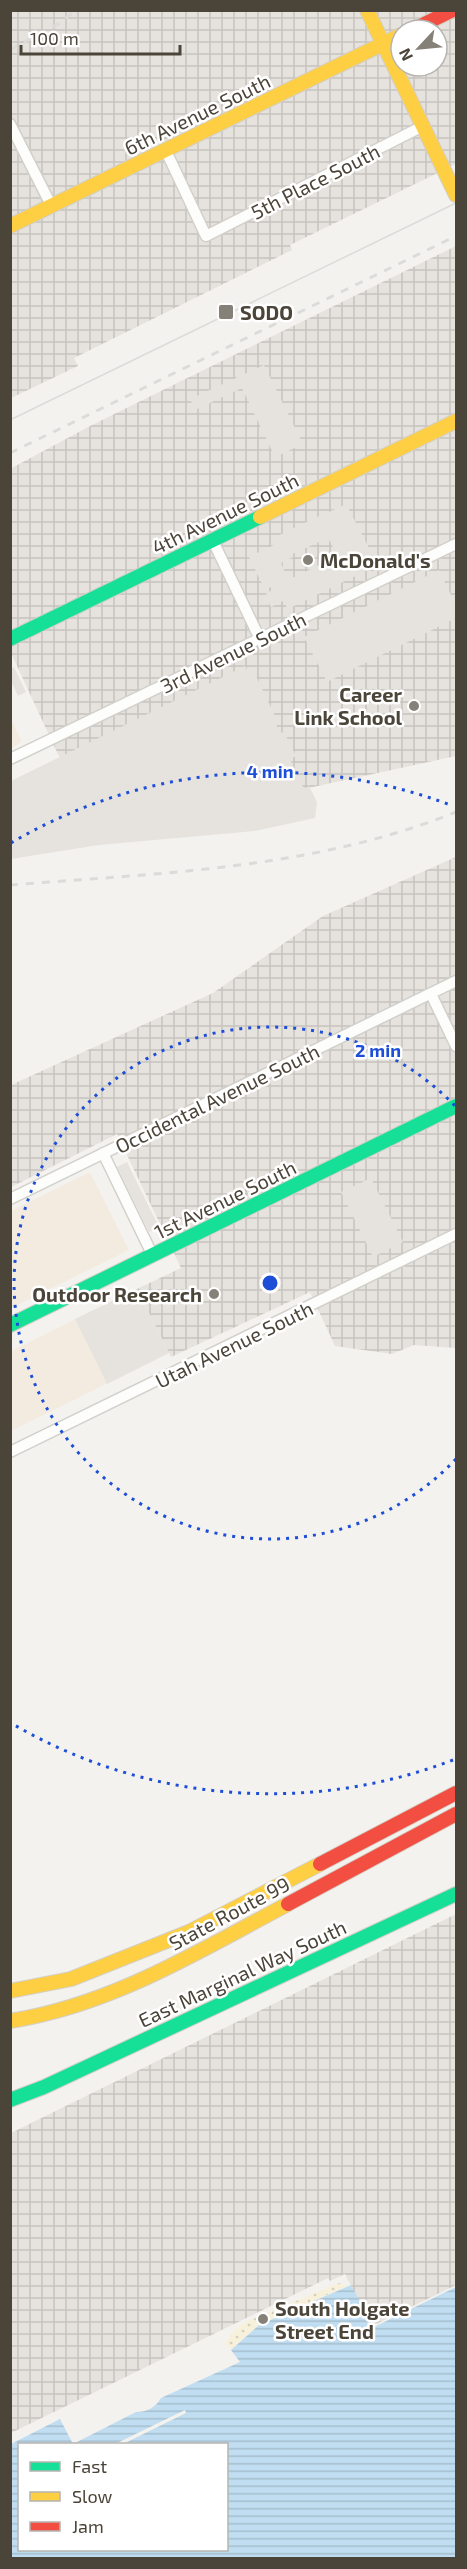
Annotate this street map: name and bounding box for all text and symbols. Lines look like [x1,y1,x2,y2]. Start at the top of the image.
scale bar [21,18,180,56]
north arrow [389,18,449,78]
text: 100 m [30,27,79,49]
text: N [394,45,416,64]
street label: 6th Avenue South [120,68,274,160]
street label: 5th Place South [247,138,383,224]
place label: SODO [240,300,293,324]
marker: SODO [217,303,235,321]
street label: 4th Avenue South [148,467,302,559]
place label: McDonald's [320,548,431,572]
marker: McDonald's [301,553,315,567]
street label: 3rd Avenue South [156,606,310,698]
place label: Career Link School [294,682,402,729]
marker: Career Link School [407,699,421,713]
text: 4 min [247,760,294,782]
street label: Occidental Avenue South [111,1038,323,1158]
text: 2 min [355,1039,401,1061]
street label: 1st Avenue South [150,1154,300,1244]
centre of rings [260,1273,280,1293]
place label: Outdoor Research [32,1282,202,1306]
marker: Outdoor Research [207,1287,221,1301]
street label: Utah Avenue South [151,1295,317,1393]
street label: State Route 99 [165,1871,293,1955]
street label: East Marginal Way South [134,1914,350,2032]
place label: South Holgate Street End [275,2296,410,2343]
marker: South Holgate Street End [256,2312,270,2326]
legend [18,2443,228,2551]
text: Fast [72,2455,107,2477]
text: Slow [72,2485,113,2507]
text: Jam [72,2515,104,2537]

